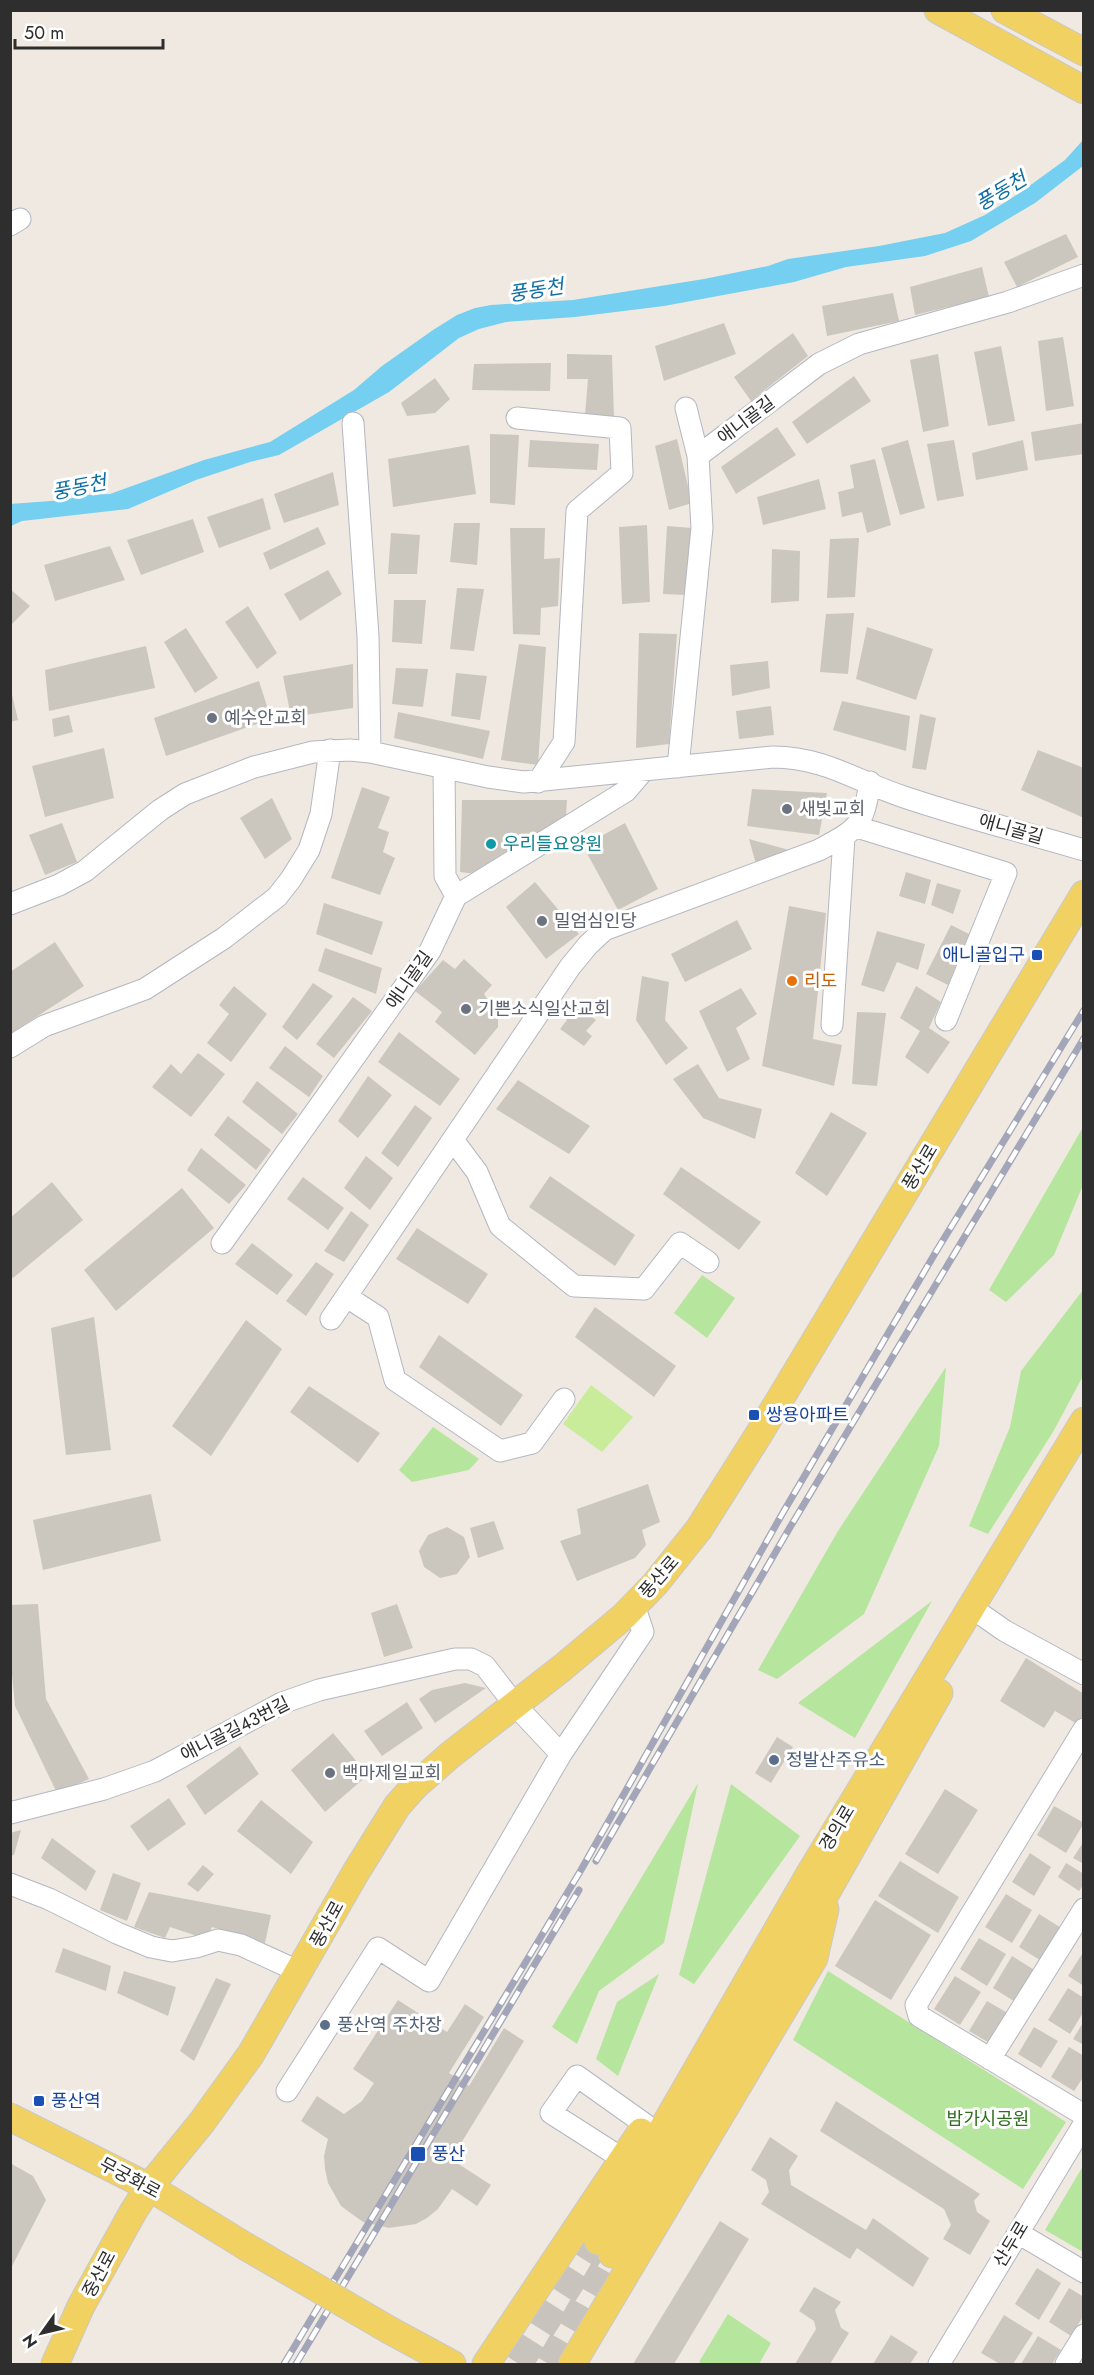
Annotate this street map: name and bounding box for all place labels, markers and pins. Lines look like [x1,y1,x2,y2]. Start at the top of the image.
place label: 예수안교회 [224,705,307,731]
marker: 예수안교회 [205,711,219,725]
place label: 새빛교회 [799,796,865,822]
marker: 새빛교회 [780,802,794,816]
place label: 우리들요양원 [503,831,602,857]
marker: 우리들요양원 [484,837,498,851]
place label: 밀엄심인당 [554,908,637,934]
marker: 밀엄심인당 [535,914,549,928]
place label: 애니골입구 [942,942,1025,968]
marker: 애니골입구 [1030,948,1044,962]
place label: 리도 [804,968,837,994]
marker: 리도 [785,974,799,988]
place label: 기쁜소식일산교회 [478,996,610,1022]
marker: 기쁜소식일산교회 [459,1002,473,1016]
place label: 쌍용아파트 [766,1402,849,1428]
marker: 쌍용아파트 [747,1408,761,1422]
place label: 정발산주유소 [786,1747,885,1773]
marker: 정발산주유소 [767,1753,781,1767]
place label: 백마제일교회 [342,1760,441,1786]
marker: 백마제일교회 [323,1766,337,1780]
place label: 풍산역 주차장 [337,2012,442,2038]
marker: 풍산역 주차장 [318,2018,332,2032]
place label: 풍산역 [51,2088,101,2114]
marker: 풍산역 [32,2094,46,2108]
place label: 풍산 [432,2141,465,2167]
marker: 풍산 [409,2145,427,2163]

